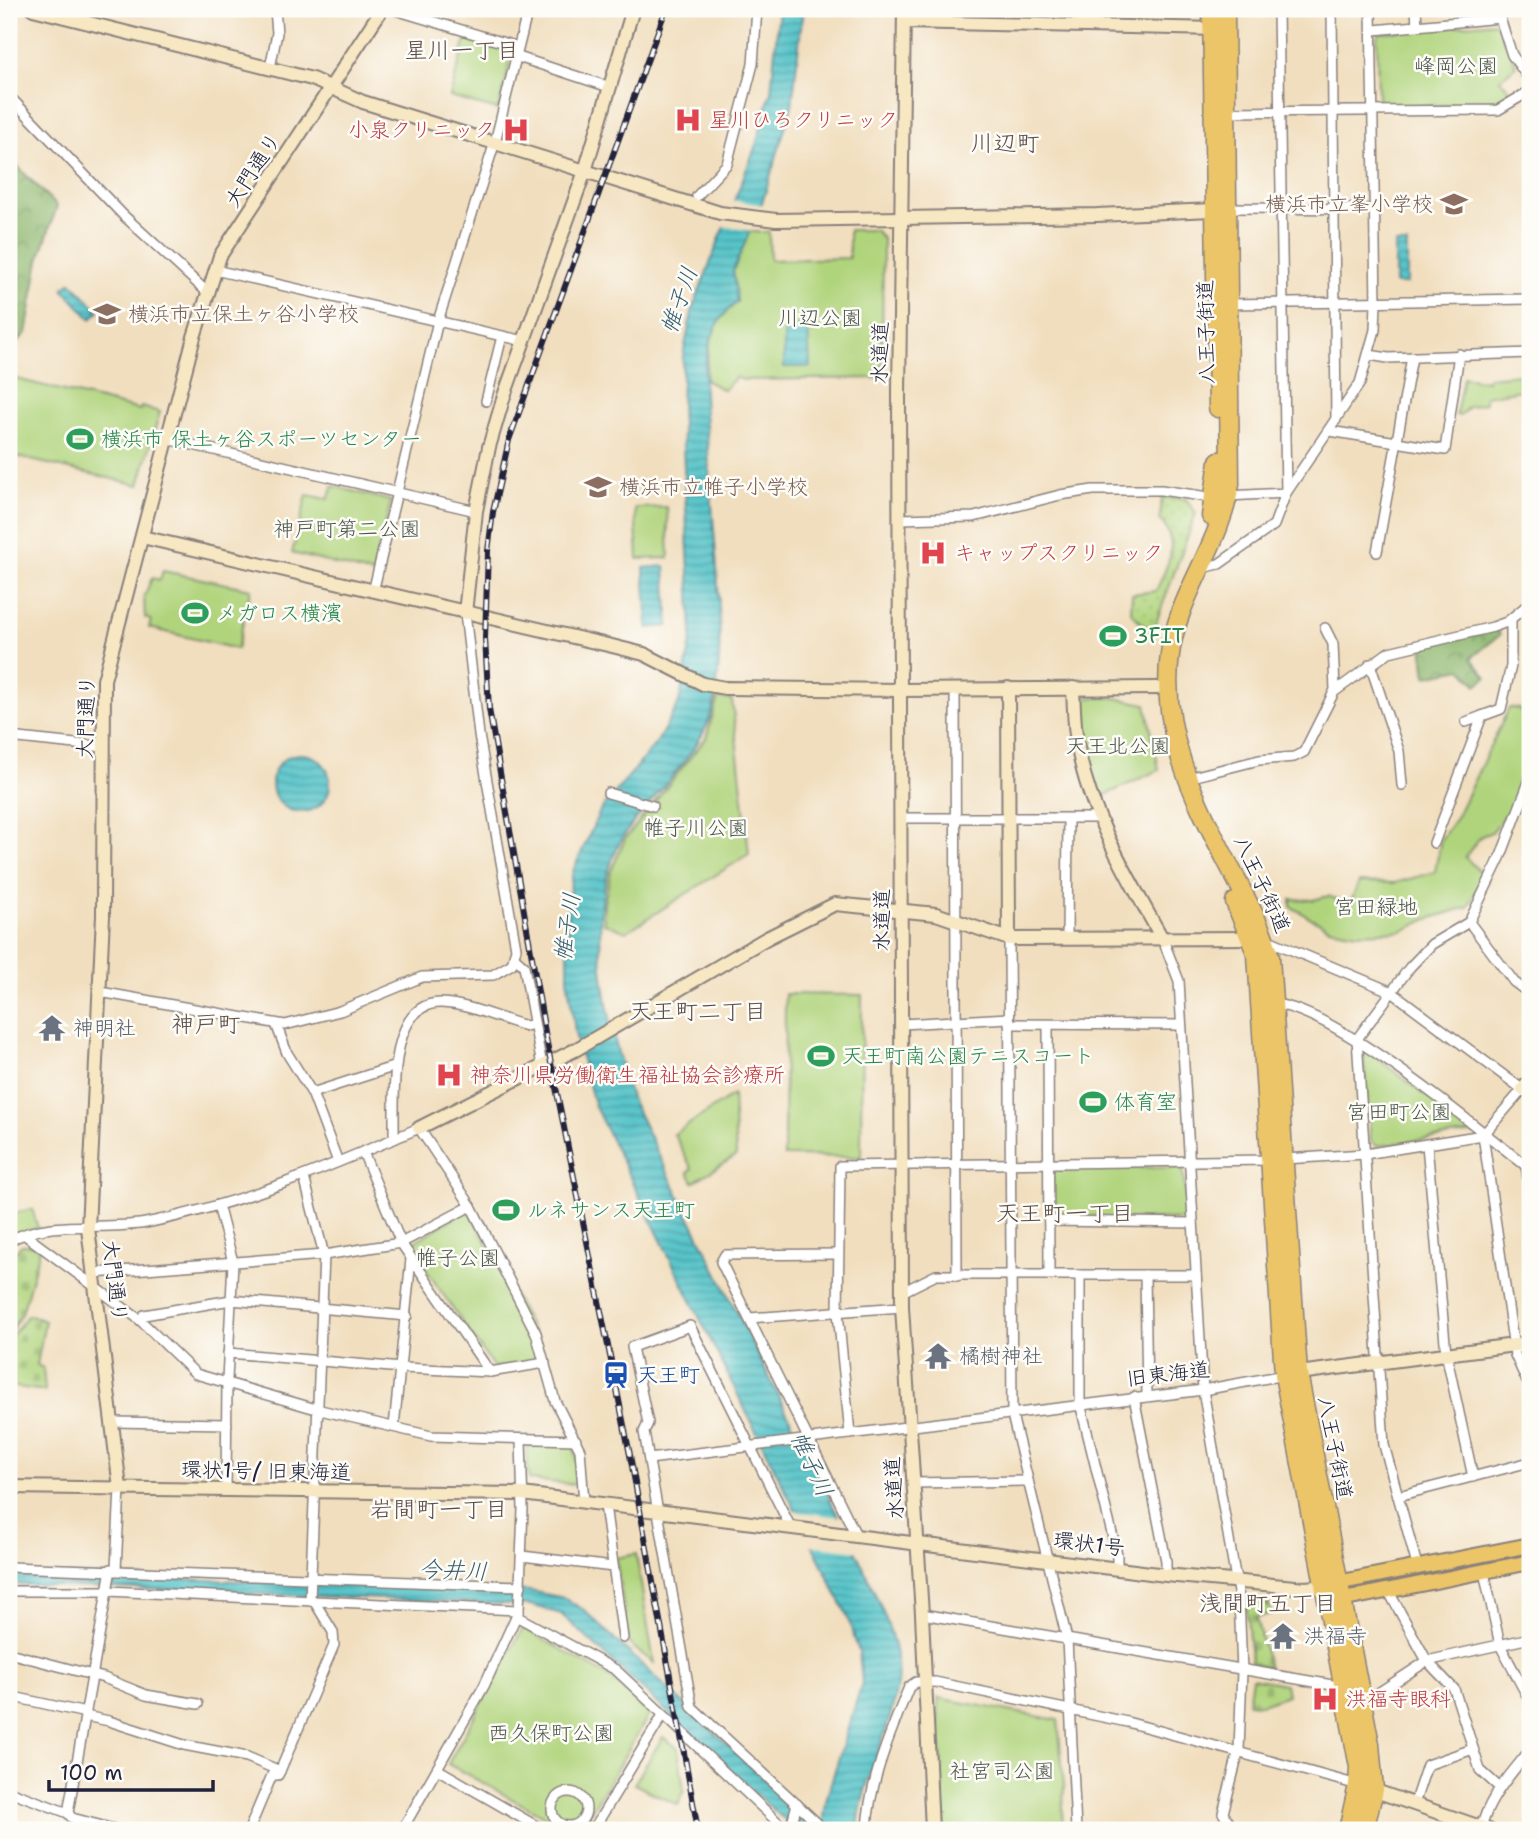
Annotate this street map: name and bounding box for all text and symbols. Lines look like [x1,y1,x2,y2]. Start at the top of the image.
district label: 星川一丁目 [405,35,520,65]
park label: 峰岡公園 [1414,52,1498,80]
hospital icon: 星川ひろクリニック [673,105,703,135]
place label: 星川ひろクリニック [709,106,898,134]
hospital icon: 小泉クリニック [501,115,531,145]
place label: 小泉クリニック [348,116,495,144]
street label: 大門通り [218,127,288,213]
district label: 川辺町 [971,128,1040,158]
school or university icon: 横浜市立峯小学校 [1439,189,1469,219]
place label: 横浜市立峯小学校 [1265,190,1433,218]
water label: 帷子川 [654,262,704,338]
street label: 八王子街道 [1191,279,1221,385]
school or university icon: 横浜市立保土ヶ谷小学校 [92,299,122,329]
place label: 横浜市立保土ヶ谷小学校 [128,300,359,328]
park label: 川辺公園 [778,304,862,332]
street label: 水道道 [865,321,895,385]
sports icon: 横浜市 保土ヶ谷スポーツセンター [65,424,95,454]
place label: 横浜市 保土ヶ谷スポーツセンター [101,425,422,453]
school or university icon: 横浜市立帷子小学校 [583,472,613,502]
place label: 横浜市立帷子小学校 [619,473,808,501]
park label: 神戸町第二公園 [274,515,421,543]
hospital icon: キャップスクリニック [918,538,948,568]
place label: キャップスクリニック [954,539,1163,567]
sports icon: メガロス横濱 [180,598,210,628]
place label: メガロス横濱 [216,599,342,627]
sports icon: 3FIT [1098,621,1128,651]
place label: 3FIT [1134,622,1185,650]
street label: 大門通り [71,675,101,759]
park label: 天王北公園 [1066,732,1171,760]
park label: 帷子川公園 [644,814,749,842]
street label: 八王子街道 [1227,831,1297,937]
street label: 水道道 [868,889,896,952]
water label: 帷子川 [547,891,587,963]
park label: 宮田緑地 [1334,893,1418,921]
district label: 天王町二丁目 [629,996,767,1026]
district label: 神戸町 [172,1009,241,1039]
temple icon: 神明社 [37,1013,67,1043]
place label: 神明社 [73,1014,136,1042]
sports icon: 天王町南公園テニスコート [806,1041,836,1071]
place label: 天王町南公園テニスコート [842,1042,1094,1070]
hospital icon: 神奈川県労働衛生福祉協会診療所 [434,1060,464,1090]
place label: 神奈川県労働衛生福祉協会診療所 [470,1061,785,1089]
sports icon: 体育室 [1078,1087,1108,1117]
place label: 体育室 [1114,1088,1177,1116]
park label: 宮田町公園 [1347,1098,1452,1126]
sports icon: ルネサンス天王町 [491,1195,521,1225]
place label: ルネサンス天王町 [527,1196,695,1224]
district label: 天王町一丁目 [996,1198,1134,1228]
street label: 大門通り [96,1238,134,1324]
park label: 帷子公園 [416,1244,500,1272]
temple icon: 橘樹神社 [923,1341,953,1371]
place label: 橘樹神社 [959,1342,1043,1370]
street label: 旧東海道 [1125,1355,1211,1393]
station icon: 天王町 [601,1360,631,1390]
place label: 天王町 [637,1361,700,1389]
street label: 八王子街道 [1311,1394,1359,1502]
water label: 帷子川 [784,1426,840,1502]
street label: 環状1号/ 旧東海道 [181,1456,351,1486]
street label: 水道道 [878,1456,910,1520]
district label: 岩間町一丁目 [370,1494,508,1524]
street label: 環状1号 [1052,1526,1126,1562]
water label: 今井川 [418,1554,488,1586]
district label: 浅間町五丁目 [1199,1588,1337,1618]
temple icon: 洪福寺 [1268,1621,1298,1651]
place label: 洪福寺 [1304,1622,1367,1650]
hospital icon: 洪福寺眼科 [1310,1684,1340,1714]
place label: 洪福寺眼科 [1346,1685,1451,1713]
park label: 西久保町公園 [488,1719,614,1747]
scale bar [49,1748,214,1792]
park label: 社宮司公園 [950,1757,1055,1785]
text: 100 m [60,1759,123,1787]

